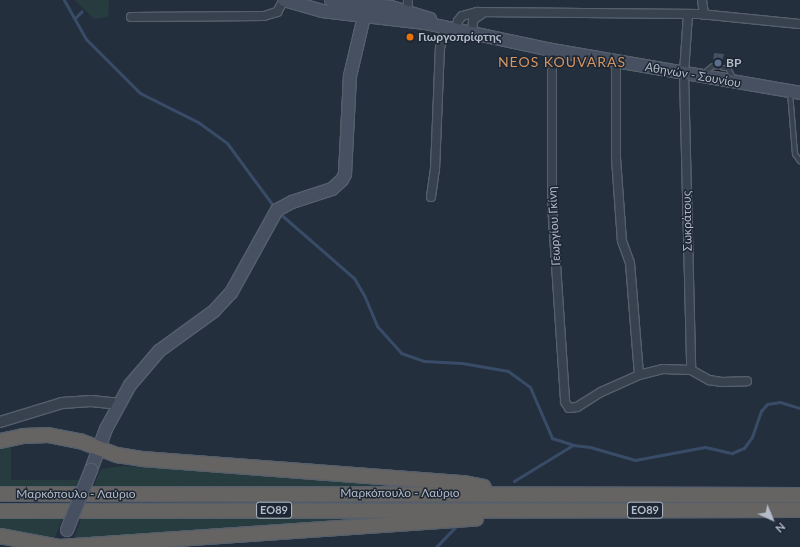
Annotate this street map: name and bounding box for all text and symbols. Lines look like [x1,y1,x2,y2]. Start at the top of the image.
place label: Γιωργοπρίφτης [418,30,501,44]
marker: Γιωργοπρίφτης [405,32,415,42]
district label: NEOS KOUVARAS [498,54,626,70]
place label: BP [726,56,741,70]
marker: BP [713,58,723,68]
street label: Αθηνών - Σουνίου [644,59,742,91]
street label: Γεωργίου Γκίνη [545,186,563,266]
street label: Σωκράτους [679,191,695,251]
street label: Μαρκόπουλο - Λαύριο [340,486,460,500]
street label: Μαρκόπουλο - Λαύριο [16,487,136,501]
north arrow [752,499,792,539]
road number: ΕΟ89 [256,501,292,519]
road number: ΕΟ89 [627,501,663,519]
text: N [773,520,788,536]

